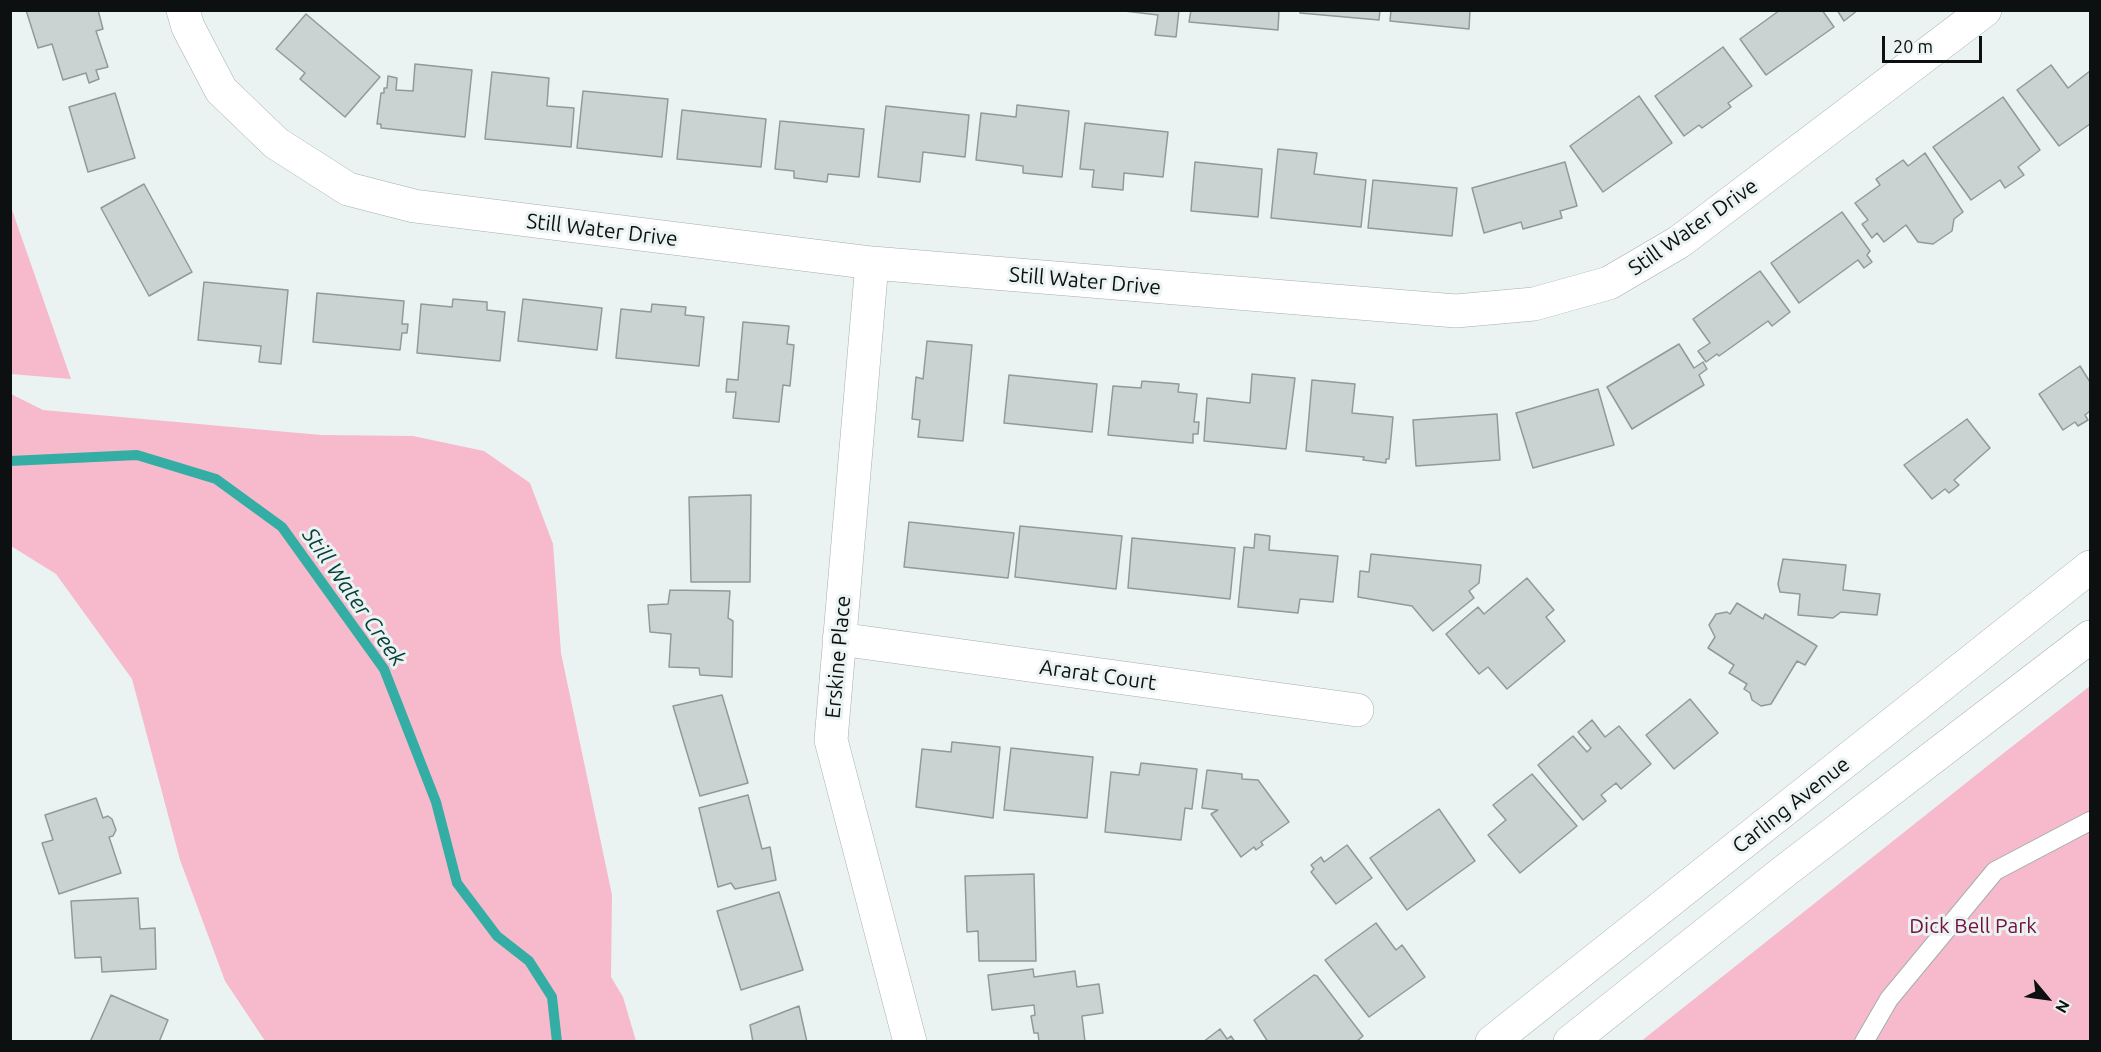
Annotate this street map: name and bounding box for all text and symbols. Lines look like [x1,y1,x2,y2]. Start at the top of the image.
scale bar [1885,24,1986,62]
text: 20 m [1893,36,1933,56]
street label: Still Water Drive [1623,173,1763,281]
street label: Still Water Drive [525,208,679,252]
street label: Still Water Drive [1008,262,1162,300]
water label: Still Water Creek [297,523,411,671]
street label: Erskine Place [820,595,856,719]
street label: Ararat Court [1038,654,1158,696]
street label: Carling Avenue [1727,751,1855,859]
park label: Dick Bell Park [1909,913,2037,939]
north arrow [2017,968,2077,1028]
text: N [2052,997,2074,1016]

